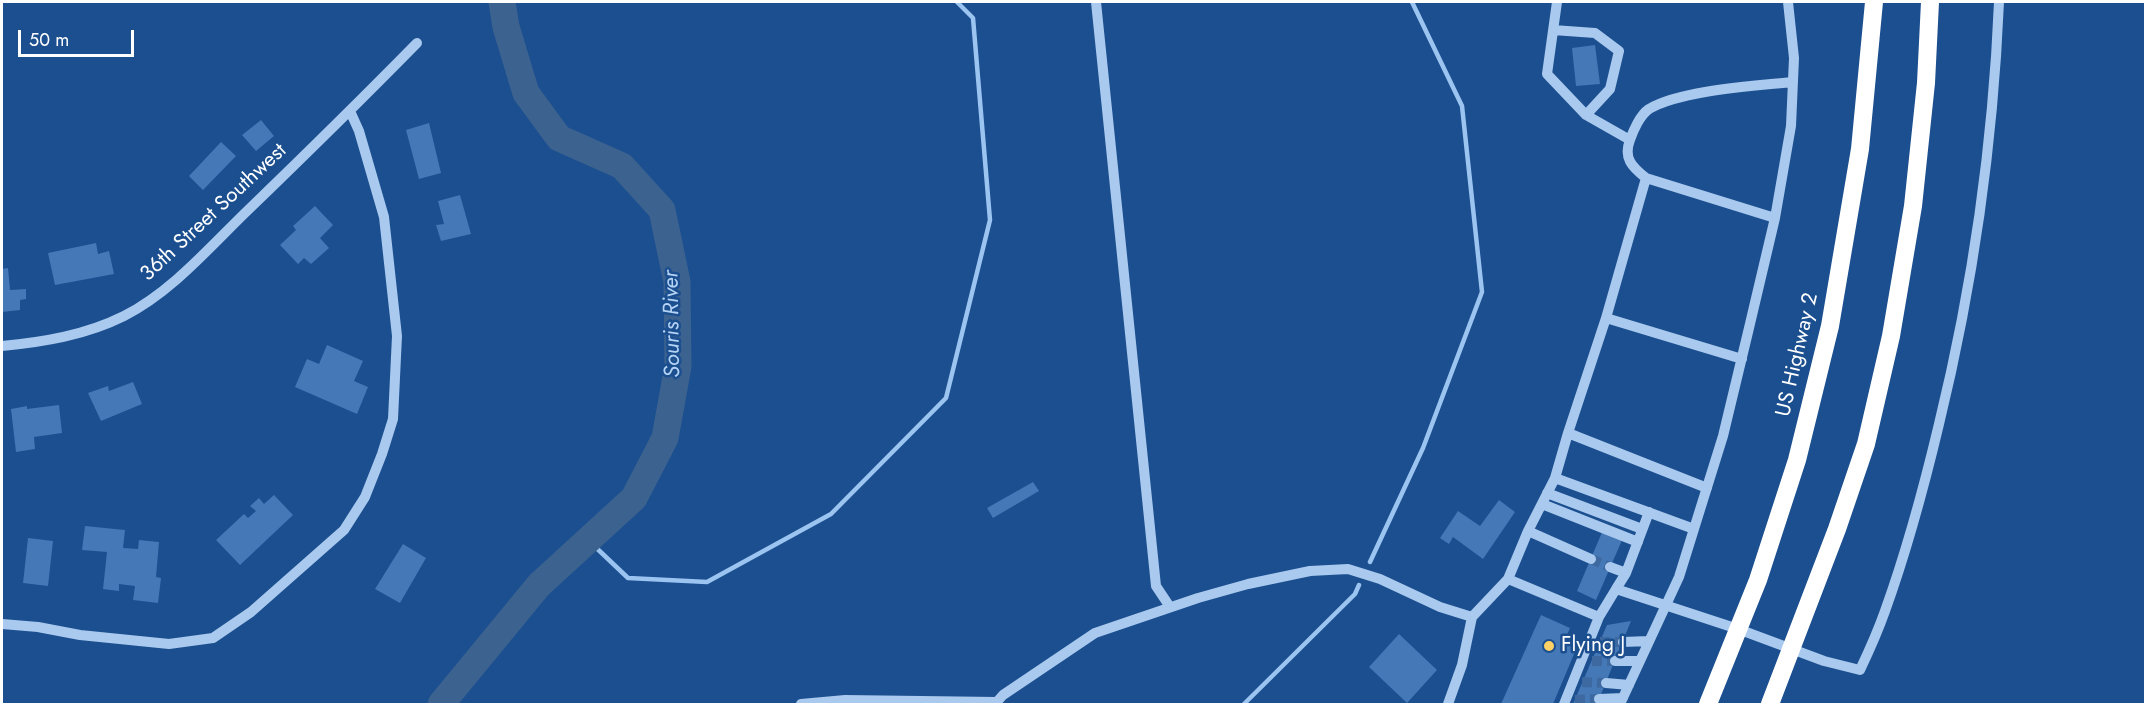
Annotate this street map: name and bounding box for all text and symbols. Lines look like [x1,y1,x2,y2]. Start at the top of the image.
scale bar [21,18,136,56]
text: 50 m [29,27,69,53]
street label: 36th Street Southwest [136,139,292,287]
water label: Souris River [659,270,687,378]
street label: US Highway 2 [1772,291,1824,419]
place label: Flying J [1561,633,1625,659]
marker: Flying J [1542,639,1556,653]

